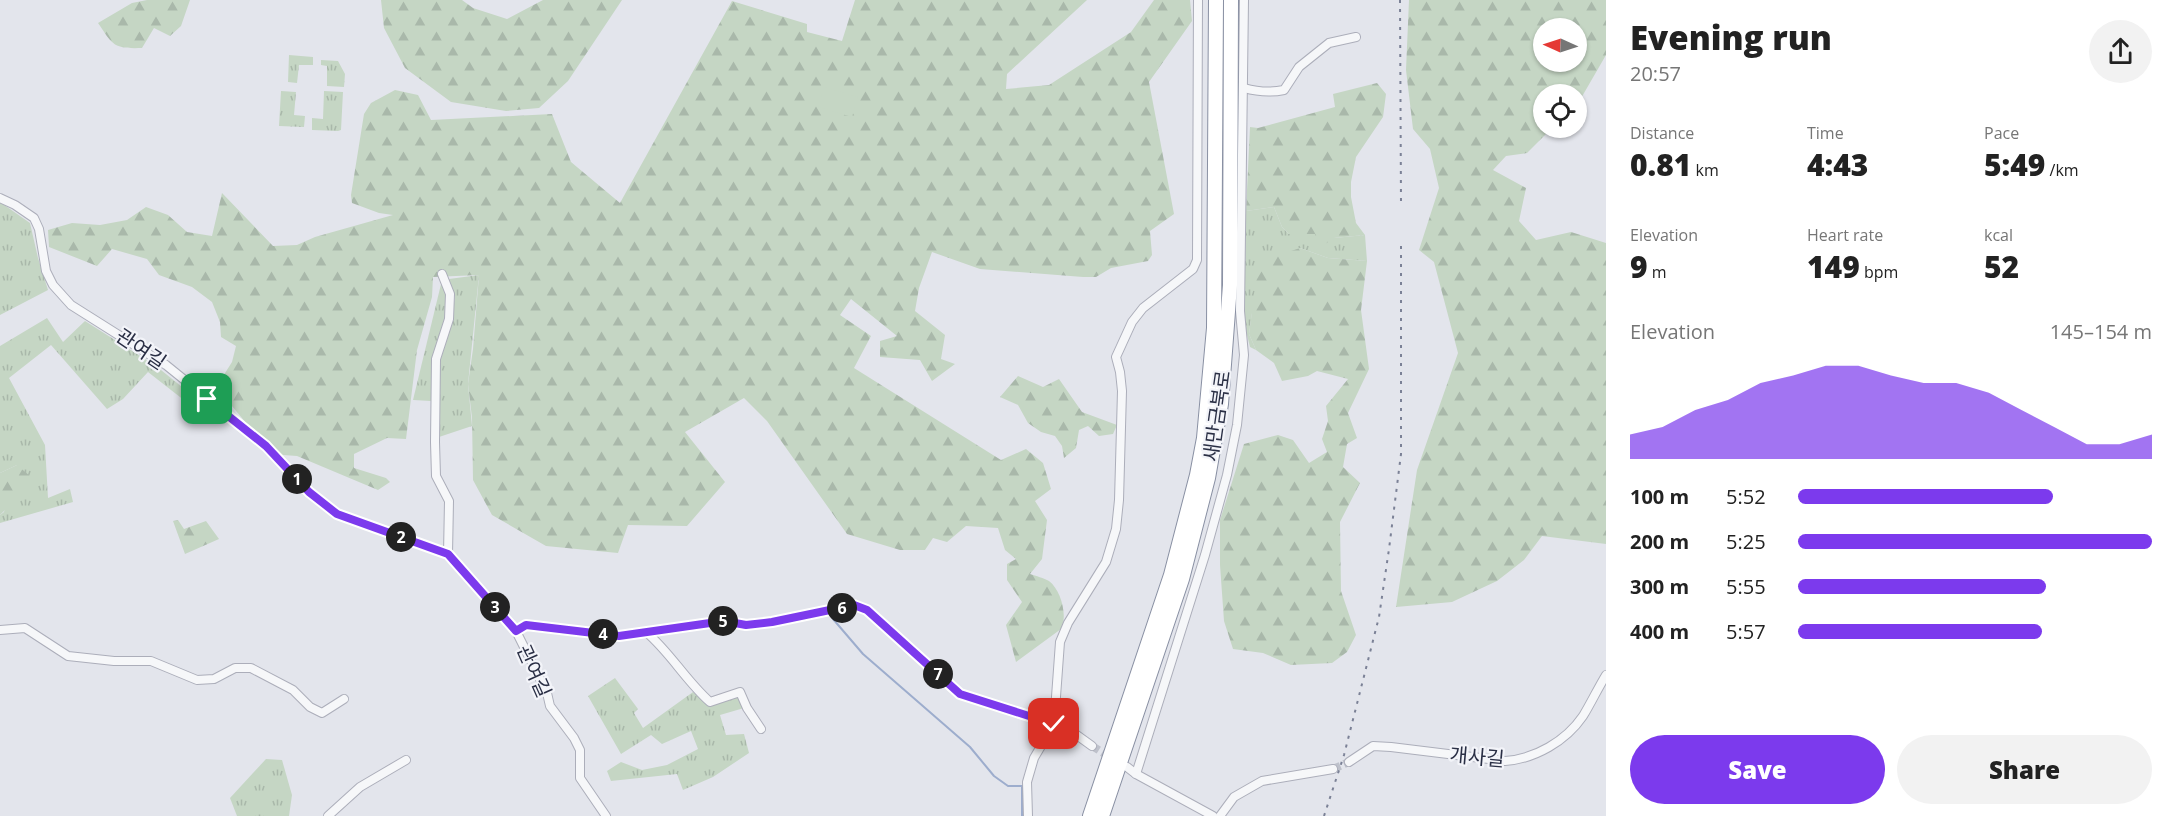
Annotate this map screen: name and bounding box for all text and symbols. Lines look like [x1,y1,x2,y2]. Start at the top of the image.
text: Evening run [1630,15,1832,60]
north arrow [1533,18,1587,72]
map controls [1533,18,1587,138]
button: share [2089,20,2152,83]
text: 20:57 [1630,60,1681,87]
button: locate [1533,84,1587,138]
text: Distance [1630,122,1694,144]
text: Time [1807,122,1844,144]
text: Pace [1984,122,2019,144]
text: 0.81 [1630,144,1691,185]
text: 4:43 [1807,144,1868,185]
text: 5:49 [1984,144,2045,185]
text: km [1691,159,1719,181]
text: /km [2045,159,2079,181]
text: Elevation [1630,224,1698,246]
text: Heart rate [1807,224,1883,246]
text: kcal [1984,224,2013,246]
text: 9 [1630,246,1648,287]
text: 149 [1807,246,1860,287]
text: 52 [1984,246,2019,287]
text: m [1648,261,1667,283]
text: bpm [1860,261,1898,283]
text: Elevation [1630,318,1715,345]
text: 145–154 m [2050,318,2152,345]
street label: 관여길 [111,322,172,375]
street label: 새만금북로 [1197,368,1236,463]
pin [181,373,232,424]
icon: arrive [190,382,223,415]
pin: 1 [282,464,312,494]
text: 1 [292,468,302,490]
text: 100 m [1630,483,1689,510]
text: 5:52 [1726,483,1766,510]
pin: 2 [386,522,416,552]
text: 2 [396,526,406,548]
text: 200 m [1630,528,1689,555]
text: 5:25 [1726,528,1766,555]
text: 300 m [1630,573,1689,600]
text: 5:55 [1726,573,1766,600]
pin: 3 [480,592,510,622]
pin: 6 [827,593,857,623]
text: 3 [490,596,500,618]
text: 6 [837,597,847,619]
pin: 5 [708,606,738,636]
text: 5 [718,610,728,632]
text: 400 m [1630,618,1689,645]
text: 5:57 [1726,618,1766,645]
pin: 4 [588,619,618,649]
text: 4 [598,623,608,645]
street label: 관여길 [511,640,558,702]
pin: 7 [923,659,953,689]
text: 7 [933,663,943,685]
pin [1028,698,1079,749]
icon: check [1037,707,1070,740]
button: Save [1630,735,1885,804]
button: Share [1897,735,2152,804]
street label: 개사길 [1448,741,1506,772]

